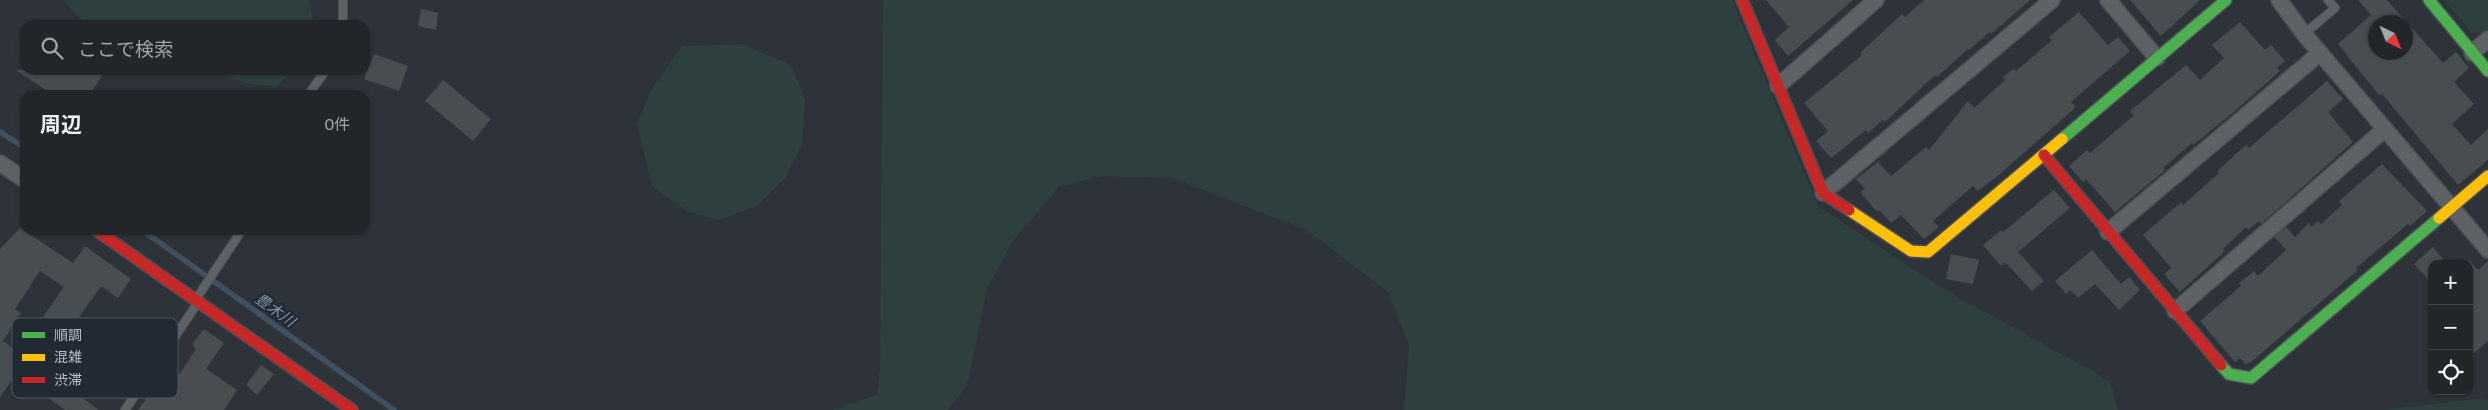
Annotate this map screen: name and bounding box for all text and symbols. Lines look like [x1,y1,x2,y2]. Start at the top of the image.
north arrow [2368,15,2413,60]
search box [20,20,370,75]
icon: search [38,34,66,62]
text: ここで検索 [78,37,173,60]
text: 周辺 [40,111,82,136]
text: 0件 [325,114,350,133]
map controls [2428,260,2473,395]
button: + [2428,260,2473,305]
water label: 豊木川 [252,289,301,331]
button: − [2428,305,2473,350]
legend [12,318,178,398]
text: 順調 [54,326,82,343]
text: 混雑 [54,348,82,365]
button: locate [2428,350,2473,395]
text: 渋滞 [54,371,82,388]

